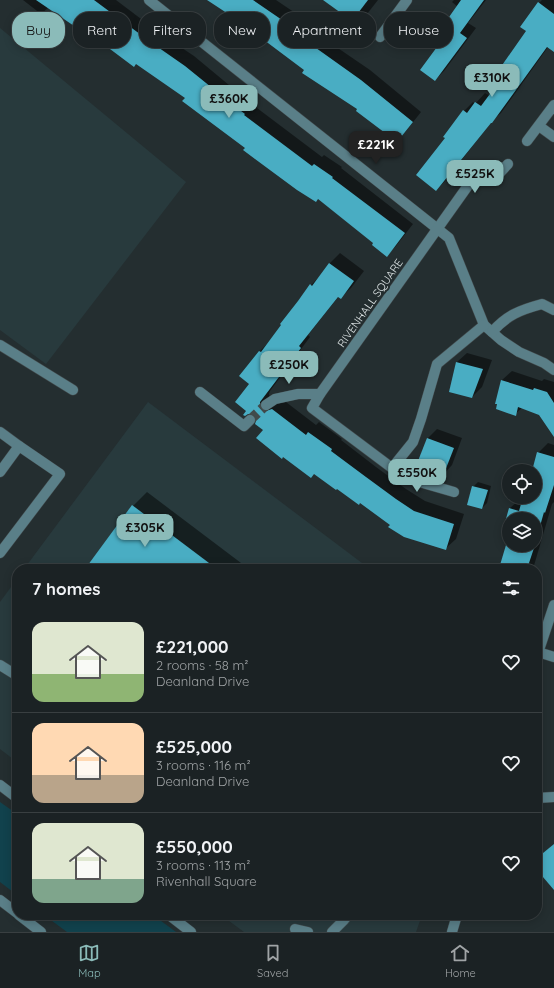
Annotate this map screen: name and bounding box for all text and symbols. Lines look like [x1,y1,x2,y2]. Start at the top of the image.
chip: Buy [12,12,65,48]
chip: Rent [73,12,131,48]
chip: Filters [139,12,206,48]
chip: New [214,12,270,48]
chip: Apartment [278,12,376,48]
chip: House [384,12,453,48]
pin: £310K [464,64,520,98]
text: £310K [474,69,510,85]
pin: £360K [201,85,257,119]
text: £360K [210,90,248,106]
pin: £221K [348,131,404,165]
text: £221K [358,136,394,152]
pin: £525K [447,160,503,194]
text: £525K [455,165,495,181]
street label: RIVENHALL SQUARE [334,256,406,350]
pin: £250K [261,351,317,385]
text: £250K [269,356,309,372]
pin: £550K [389,459,445,493]
text: £550K [397,464,437,480]
map controls [502,464,542,552]
button: locate [502,464,542,504]
button: layers [502,512,542,552]
pin: £305K [117,514,173,548]
text: £305K [125,519,165,535]
icon: filters [500,577,522,599]
text: 7 homes [32,578,101,599]
text: £221,000 [156,636,229,657]
icon: home [64,638,112,686]
icon: heart [500,651,522,673]
text: 2 rooms · 58 m² [156,657,248,673]
text: Deanland Drive [156,673,249,689]
text: £525,000 [156,736,232,757]
icon: home [64,739,112,787]
icon: heart [500,752,522,774]
text: 3 rooms · 116 m² [156,757,251,773]
text: Deanland Drive [156,773,249,789]
text: £550,000 [156,836,233,857]
icon: home [64,839,112,887]
icon: heart [500,852,522,874]
text: 3 rooms · 113 m² [156,857,250,873]
text: Rivenhall Square [156,873,256,889]
tab: Map [78,942,101,980]
tab: Saved [257,942,288,980]
tab: Home [445,942,476,980]

